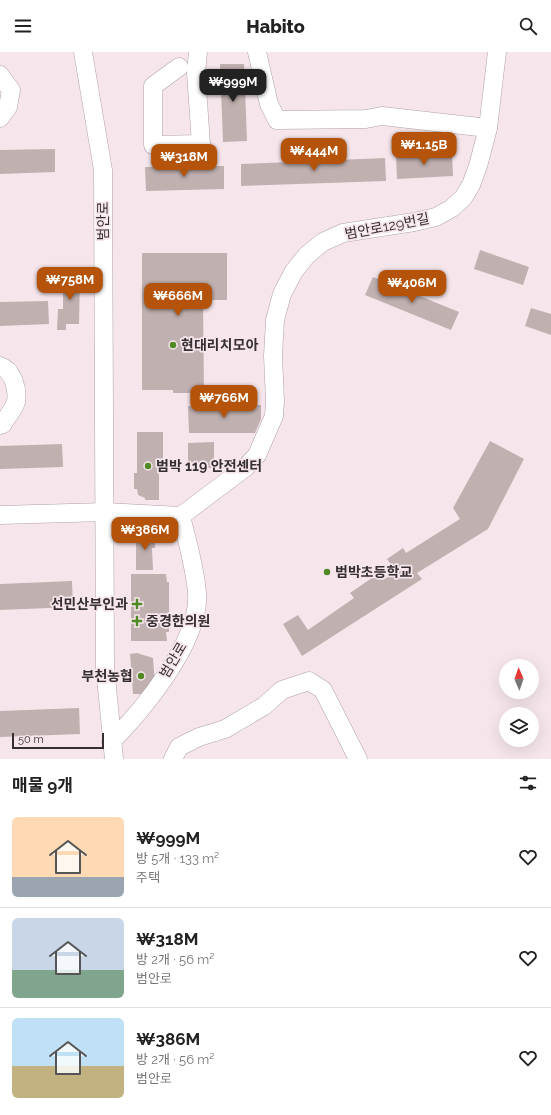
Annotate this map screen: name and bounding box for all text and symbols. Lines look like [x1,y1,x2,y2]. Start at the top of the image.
icon: menu [12,15,34,37]
icon: search [517,15,539,37]
text: Habito [246,16,305,37]
pin: ₩999M [205,69,261,103]
text: ₩999M [208,74,258,89]
pin: ₩1.15B [391,132,457,166]
text: ₩1.15B [401,137,447,152]
pin: ₩444M [286,138,342,172]
text: ₩444M [290,143,338,158]
pin: ₩318M [156,144,212,178]
text: ₩318M [160,149,208,164]
street label: 범안로 [95,202,111,240]
street label: 범안로129번길 [343,210,431,242]
pin: ₩758M [42,267,98,301]
pin: ₩406M [384,270,440,304]
text: ₩758M [46,272,94,287]
text: ₩406M [387,275,437,290]
pin: ₩666M [150,283,206,317]
text: ₩666M [153,288,203,303]
place label: 현대리치모아 [181,337,258,353]
marker: 현대리치모아 [168,340,178,350]
pin: ₩766M [196,385,252,419]
text: ₩766M [199,390,249,405]
place label: 범박 119 안전센터 [156,458,262,474]
marker: 범박 119 안전센터 [143,461,153,471]
pin: ₩386M [117,517,173,551]
text: ₩386M [120,522,170,537]
place label: 범박초등학교 [335,564,412,580]
marker: 범박초등학교 [322,567,332,577]
place label: 선민산부인과 [51,596,128,612]
marker: 선민산부인과 [131,598,143,610]
place label: 중경한의원 [146,613,210,629]
marker: 중경한의원 [131,615,143,627]
street label: 범안로 [156,639,190,681]
north arrow [499,659,539,699]
map controls [499,659,539,747]
place label: 부천농협 [81,668,133,684]
marker: 부천농협 [136,671,146,681]
button: layers [499,707,539,747]
scale bar [12,731,104,750]
text: 50 m [18,733,44,746]
icon: filters [517,772,539,794]
text: 매물 9개 [12,775,73,795]
text: ₩999M [136,828,200,848]
icon: home [44,833,92,881]
icon: heart [517,846,539,868]
text: 방 5개 · 133 m² [136,851,219,866]
text: 주택 [136,870,160,885]
text: ₩318M [136,929,198,949]
icon: home [44,934,92,982]
icon: heart [517,947,539,969]
text: 방 2개 · 56 m² [136,952,214,967]
text: 범안로 [136,971,172,986]
text: ₩386M [136,1029,200,1049]
icon: home [44,1034,92,1082]
icon: heart [517,1047,539,1069]
text: 방 2개 · 56 m² [136,1052,214,1067]
text: 범안로 [136,1071,172,1086]

